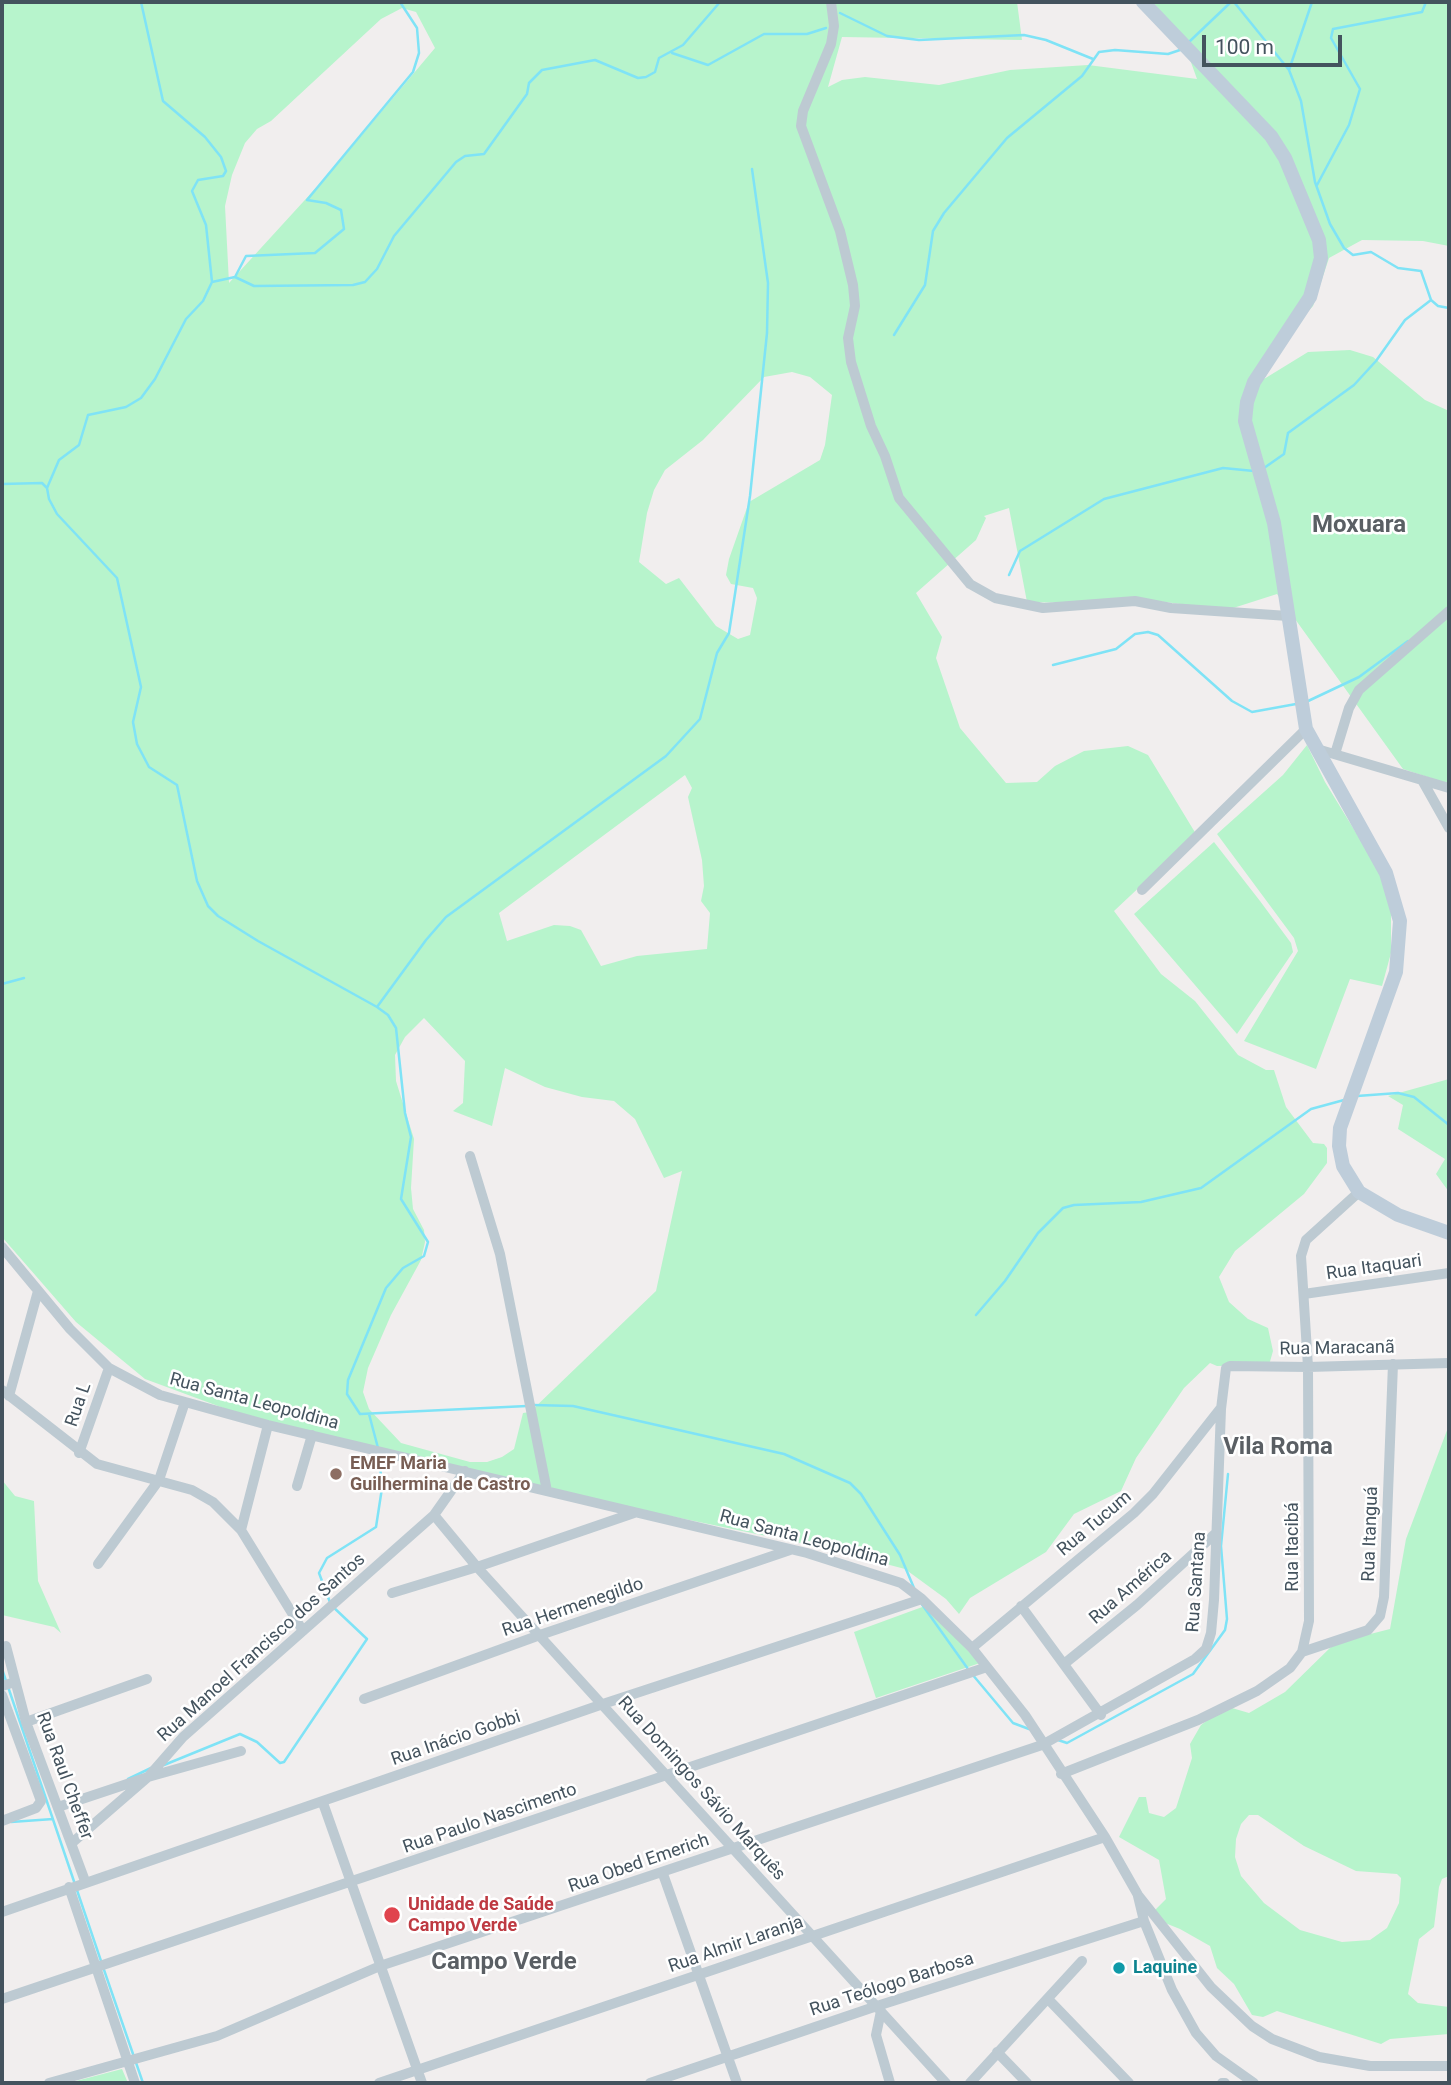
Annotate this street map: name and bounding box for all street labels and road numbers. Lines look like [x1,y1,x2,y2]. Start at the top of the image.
street label: Rua Itaquari [1325,1251,1423,1285]
street label: Rua Maracanã [1279,1337,1395,1361]
street label: Rua Santa Leopoldina [167,1369,341,1435]
street label: Rua L [61,1380,97,1430]
street label: Rua Itanguá [1359,1486,1383,1582]
street label: Rua Tucum [1053,1487,1137,1561]
street label: Rua Itacibá [1282,1502,1304,1592]
street label: Rua Santa Leopoldina [717,1506,891,1572]
street label: Rua Santana [1183,1531,1211,1633]
street label: Rua América [1085,1546,1177,1630]
street label: Rua Manoel Francisco dos Santos [154,1549,370,1747]
street label: Rua Hermenegildo [500,1574,646,1642]
street label: Rua Domingos Sávio Marquês [613,1693,789,1885]
street label: Rua Inácio Gobbi [388,1707,524,1771]
street label: Rua Raul Cheffer [31,1709,97,1843]
street label: Rua Paulo Nascimento [400,1779,580,1859]
street label: Rua Obed Emerich [566,1830,712,1898]
street label: Rua Almir Laranja [666,1912,806,1978]
street label: Rua Teólogo Barbosa [807,1948,977,2022]

